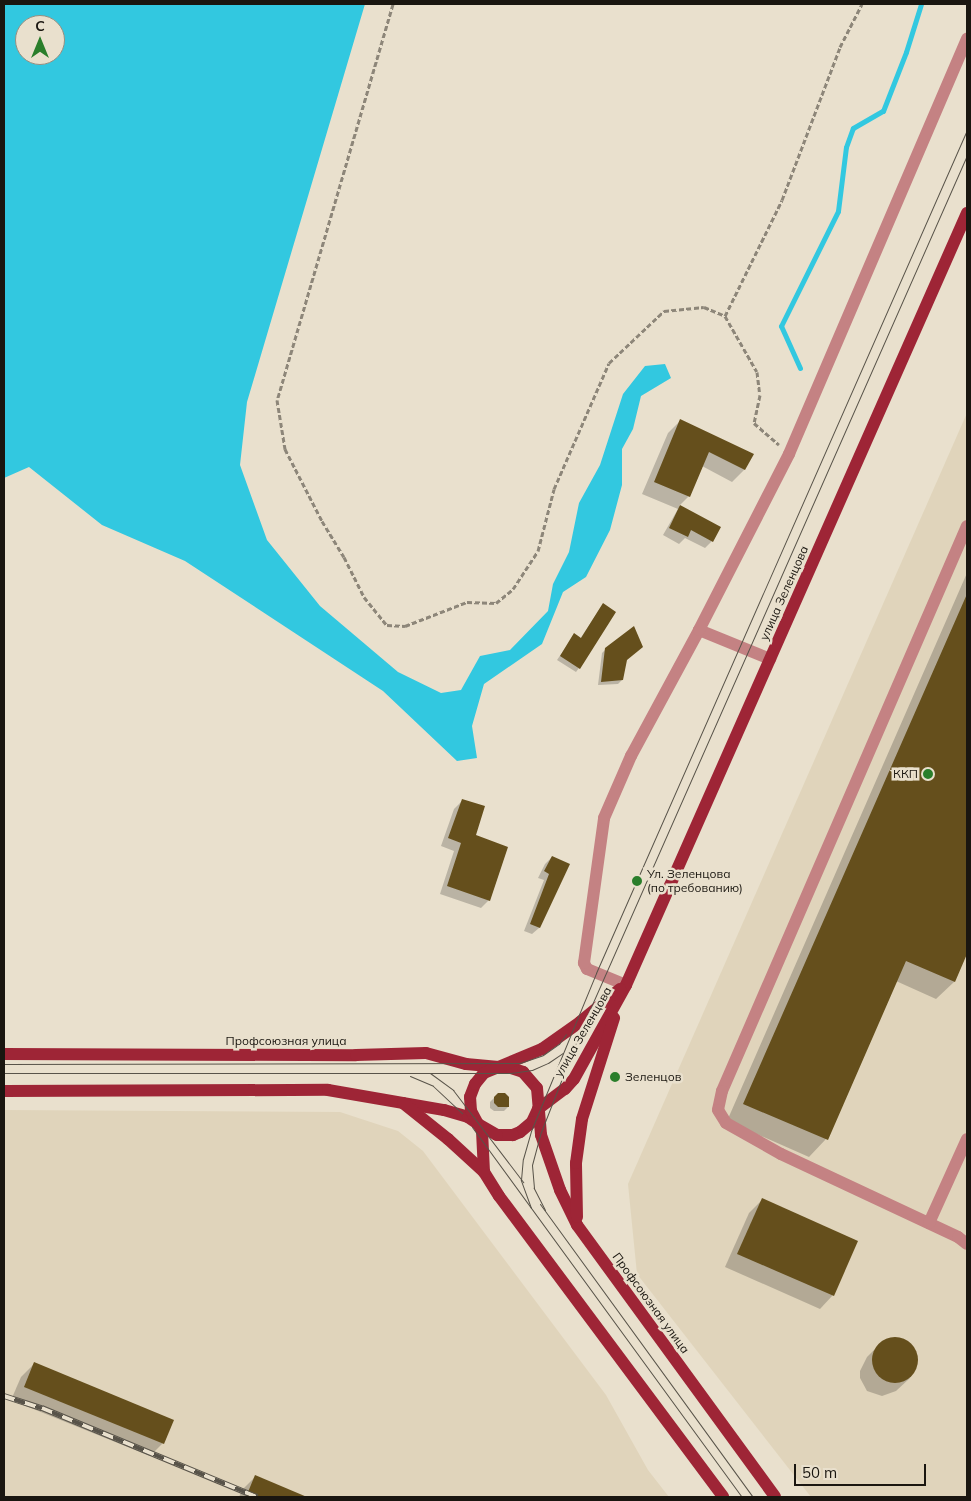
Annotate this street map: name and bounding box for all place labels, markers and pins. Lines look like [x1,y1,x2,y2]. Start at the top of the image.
place label: ККП [893,767,918,781]
marker: ККП [922,768,934,780]
place label: Ул. Зеленцова (по требованию) [647,867,743,895]
marker: Ул. Зеленцова (по требованию) [631,875,643,887]
place label: Зеленцов [625,1070,681,1084]
marker: Зеленцов [609,1071,621,1083]

